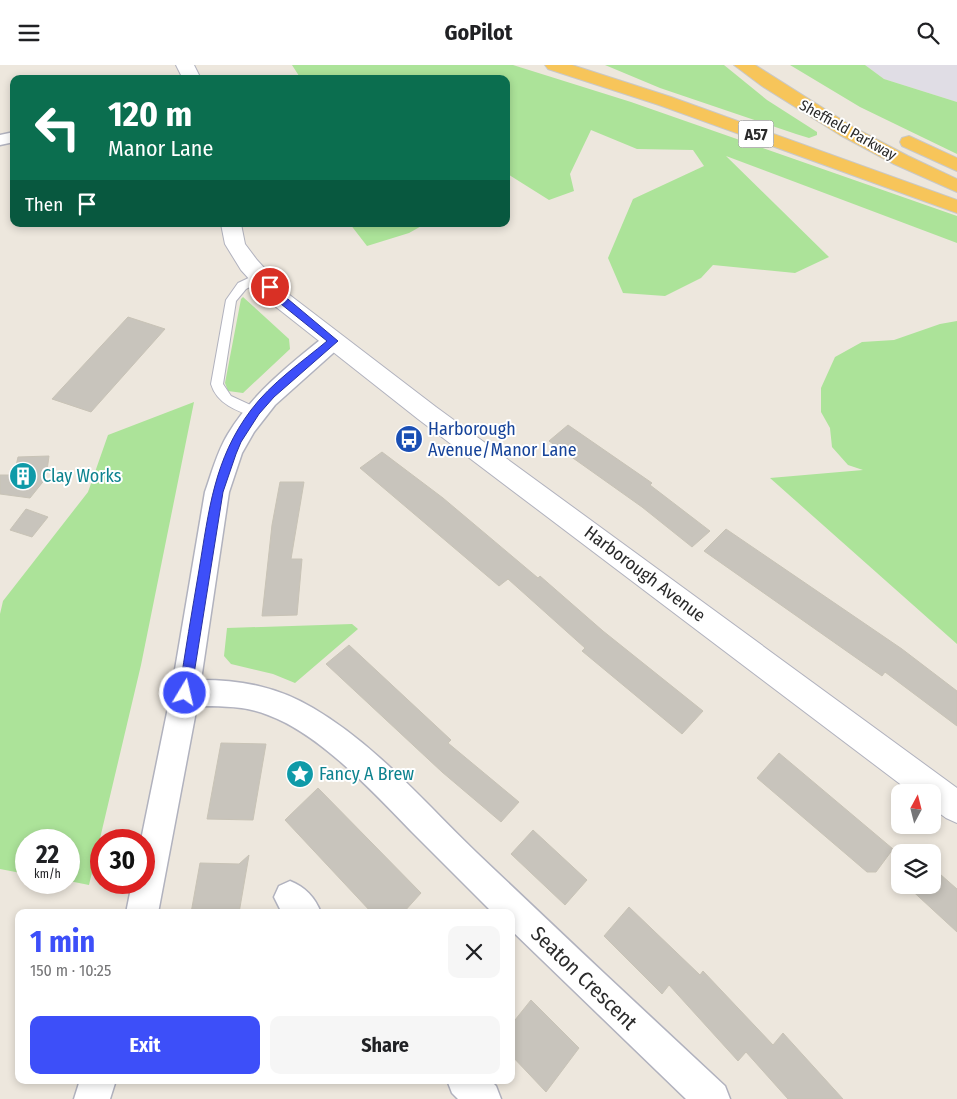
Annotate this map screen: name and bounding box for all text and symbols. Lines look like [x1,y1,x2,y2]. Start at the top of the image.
icon: menu [15,19,43,47]
text: GoPilot [445,19,512,46]
icon: search [914,19,942,47]
text: 120 m [108,93,192,135]
icon: left [25,95,90,160]
street label: Sheffield Parkway [796,96,900,164]
road number: A57 [738,121,774,147]
text: Manor Lane [108,135,213,162]
icon: arrive [73,190,101,218]
text: Then [25,193,63,216]
pin [249,266,291,308]
icon: arrive [256,273,284,301]
place label: Harborough Avenue/Manor Lane [428,418,577,461]
bus stop icon: Harborough Avenue/Manor Lane [394,424,424,454]
building icon: Clay Works [8,461,38,491]
place label: Clay Works [42,465,122,487]
street label: Harborough Avenue [580,521,710,627]
position arrow [158,666,210,718]
place icon: Fancy A Brew [285,759,315,789]
place label: Fancy A Brew [319,763,414,785]
north arrow [891,784,941,834]
map controls [891,784,941,894]
speed limit sign: 30 [90,829,155,894]
text: 22 [36,840,59,870]
button: layers [891,844,941,894]
text: km/h [34,867,61,881]
street label: Seaton Crescent [525,921,643,1035]
text: 1 min [30,924,95,960]
button: close [448,926,500,978]
text: 150 m · 10:25 [30,961,111,980]
button: Exit [30,1016,260,1074]
button: Share [270,1016,500,1074]

